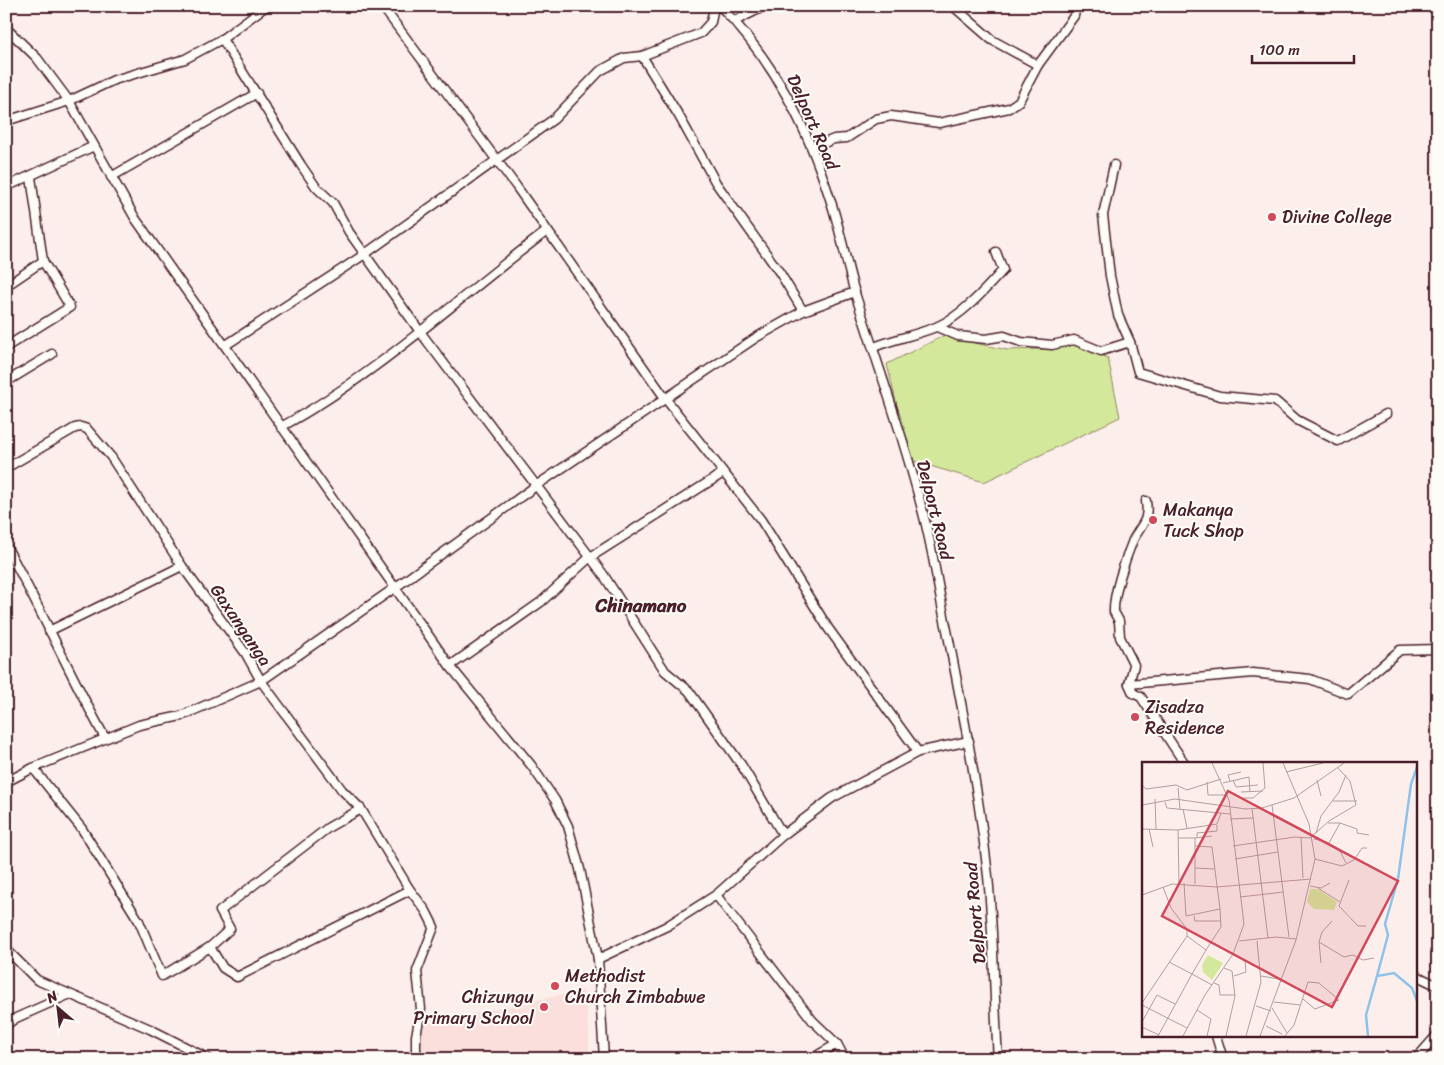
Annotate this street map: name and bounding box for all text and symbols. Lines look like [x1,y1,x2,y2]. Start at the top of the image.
scale bar [1252,32,1354,64]
text: 100 m [1259,37,1300,63]
street label: Delport Road [778,69,849,177]
place label: Divine College [1282,201,1392,233]
marker: Divine College [1266,211,1278,223]
street label: Delport Road [907,457,963,565]
place label: Makanya Tuck Shop [1163,494,1244,547]
marker: Makanya Tuck Shop [1147,514,1159,526]
street label: Gaxanganga [201,577,281,673]
district label: Chinamano [595,589,687,622]
place label: Zisadza Residence [1145,691,1225,744]
marker: Zisadza Residence [1129,711,1141,723]
inset map [1142,762,1416,1038]
street label: Delport Road [954,859,995,965]
place label: Methodist Church Zimbabwe [565,960,706,1013]
marker: Methodist Church Zimbabwe [549,980,561,992]
place label: Chizungu Primary School [413,981,535,1034]
north arrow [32,982,82,1032]
text: N [41,984,63,1011]
marker: Chizungu Primary School [538,1001,550,1013]

